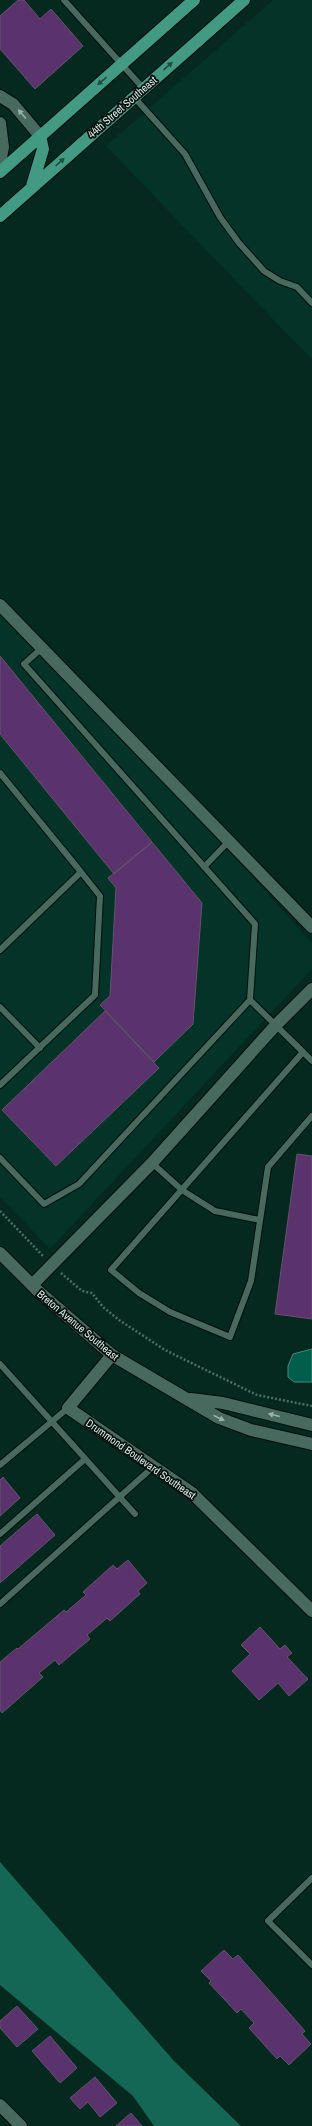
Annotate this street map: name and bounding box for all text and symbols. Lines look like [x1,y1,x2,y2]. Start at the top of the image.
one-way arrow [163,62,174,71]
street label: 44th Street Southeast [84,73,160,141]
one-way arrow [96,77,107,86]
one-way arrow [17,109,26,119]
one-way arrow [55,157,66,166]
street label: Breton Avenue Southeast [34,1287,122,1364]
one-way arrow [268,1412,280,1418]
one-way arrow [213,1415,225,1421]
street label: Drummond Boulevard Southeast [83,1416,199,1503]

